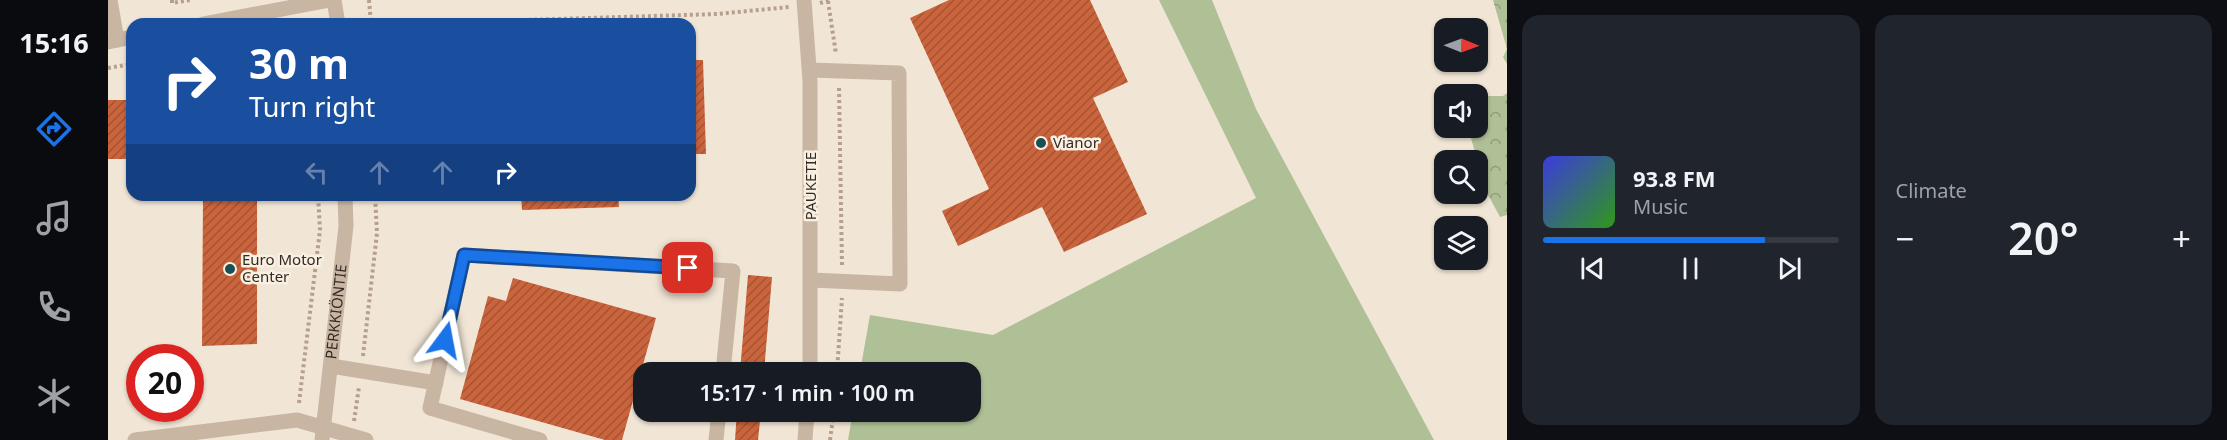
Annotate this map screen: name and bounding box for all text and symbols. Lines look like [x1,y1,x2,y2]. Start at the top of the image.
north arrow [1434,18,1488,72]
map controls [1434,18,1488,270]
text: 15:16 [19,24,89,61]
text: 30 m [249,34,349,91]
icon: right [150,42,228,120]
button: sound [1434,84,1488,138]
text: Turn right [249,88,375,125]
icon: directions [33,108,75,150]
place label: Vianor [1053,132,1099,152]
marker: Vianor [1034,136,1048,150]
button: search [1434,150,1488,204]
street label: PAUKETIE [800,152,820,220]
icon: left [300,156,333,189]
icon: ahead [363,156,396,189]
icon: ahead [426,156,459,189]
icon: right [489,156,522,189]
text: 93.8 FM [1633,163,1715,193]
text: Climate [1896,177,1967,204]
text: Music [1633,193,1688,220]
icon: music [33,197,75,239]
text: 20° [2008,207,2079,268]
button: layers [1434,216,1488,270]
text: − [1896,216,1914,261]
text: + [2172,216,2191,261]
pin [662,242,713,293]
place label: Euro Motor Center [242,249,322,286]
icon: arrive [671,251,704,284]
icon: previous [1576,252,1609,285]
icon: pause [1674,252,1707,285]
icon: next [1773,252,1806,285]
marker: Euro Motor Center [223,262,237,276]
street label: PERKKIÖNTIE [320,263,351,360]
icon: phone [33,286,75,328]
position arrow [413,308,477,372]
speed limit sign: 20 [126,344,204,422]
icon: climate [33,375,75,417]
text: 15:17 · 1 min · 100 m [699,377,915,407]

